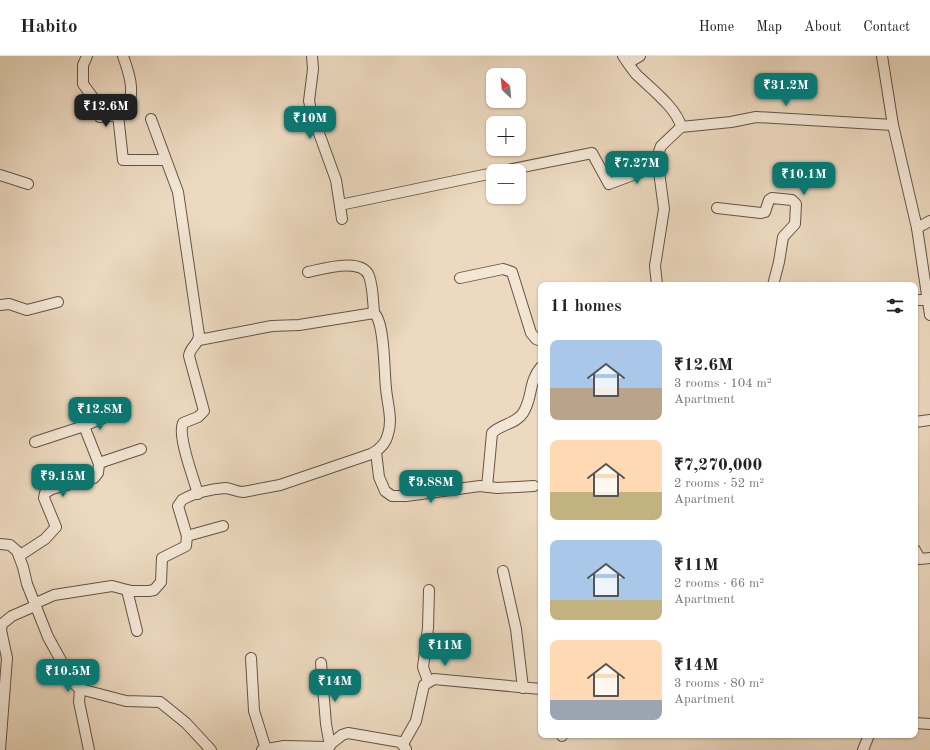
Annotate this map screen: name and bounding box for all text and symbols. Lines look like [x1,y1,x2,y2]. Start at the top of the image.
text: Habito [20,18,77,37]
text: Home [699,20,734,34]
text: Map [756,20,782,34]
text: About [804,20,841,34]
text: Contact [863,20,910,34]
north arrow [486,68,526,108]
map controls [486,68,526,204]
pin: ₹31.2M [753,73,819,107]
text: ₹31.2M [763,79,809,92]
pin: ₹12.6M [73,94,139,128]
text: ₹12.6M [83,100,129,113]
pin: ₹10M [286,106,334,140]
text: ₹10M [293,112,327,125]
button: + [486,116,526,156]
pin: ₹7.27M [604,151,670,185]
text: ₹7.27M [614,157,660,170]
pin: ₹10.1M [771,162,837,196]
button: − [486,164,526,204]
text: ₹10.1M [781,168,827,181]
icon: filters [884,295,906,317]
text: 11 homes [550,298,622,315]
icon: home [582,356,630,404]
text: ₹12.6M [674,357,733,374]
text: 3 rooms · 104 m² [674,377,772,390]
text: Apartment [674,393,735,406]
pin: ₹12.8M [67,397,133,431]
text: ₹12.8M [77,403,123,416]
icon: home [582,456,630,504]
text: ₹7,270,000 [674,457,762,474]
pin: ₹9.15M [30,464,96,498]
text: ₹9.15M [40,470,86,483]
pin: ₹9.88M [398,470,464,504]
text: ₹9.88M [408,476,454,489]
text: 2 rooms · 52 m² [674,477,764,490]
text: Apartment [674,493,735,506]
icon: home [582,556,630,604]
text: ₹11M [674,557,719,574]
text: 2 rooms · 66 m² [674,577,764,590]
text: Apartment [674,593,735,606]
pin: ₹11M [421,633,469,667]
text: ₹11M [428,639,462,652]
icon: home [582,656,630,704]
text: ₹14M [674,657,719,674]
pin: ₹10.5M [35,659,101,693]
text: ₹10.5M [45,665,91,678]
pin: ₹14M [311,669,359,703]
text: ₹14M [318,675,352,688]
text: 3 rooms · 80 m² [674,677,764,690]
text: Apartment [674,693,735,706]

